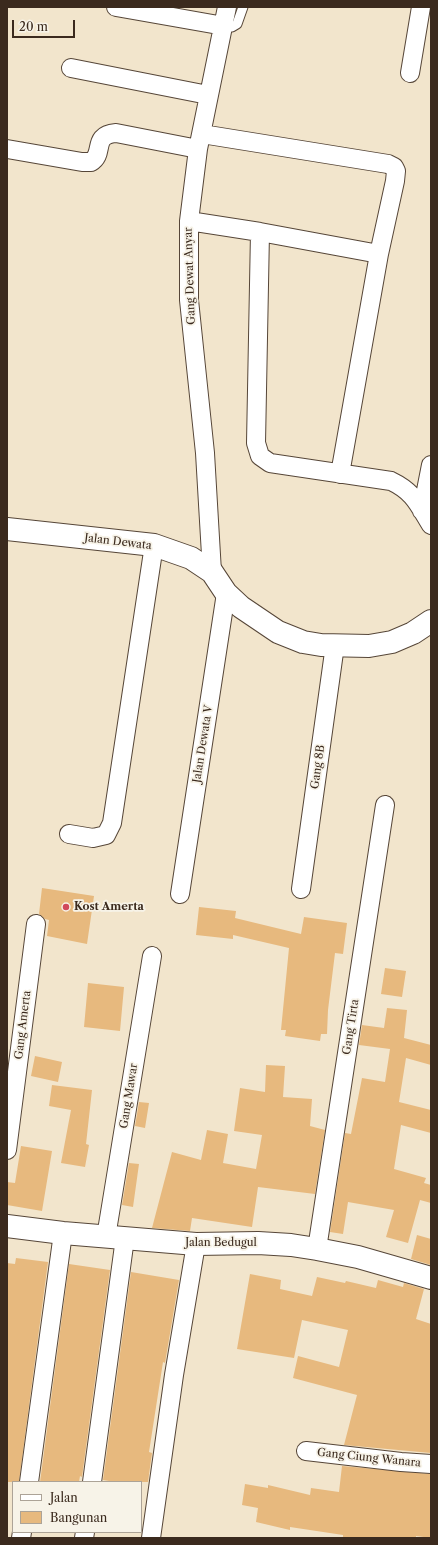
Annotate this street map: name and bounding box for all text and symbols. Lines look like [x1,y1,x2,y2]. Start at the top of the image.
scale bar [14,12,77,38]
text: 20 m [19,19,48,34]
street label: Gang Dewat Anyar [182,227,198,325]
street label: Jalan Dewata [84,531,152,553]
street label: Jalan Dewata V [190,704,216,784]
street label: Gang 8B [308,744,328,790]
place label: Kost Amerta [74,900,144,914]
marker: Kost Amerta [61,902,71,912]
street label: Gang Amerta [12,990,34,1060]
street label: Gang Tirta [340,998,362,1056]
street label: Gang Mawar [117,1062,141,1130]
street label: Jalan Bedugul [185,1236,257,1250]
street label: Gang Ciung Wanara [316,1446,422,1470]
legend [12,1481,142,1533]
text: Jalan [50,1490,78,1505]
text: Bangunan [50,1510,107,1525]

